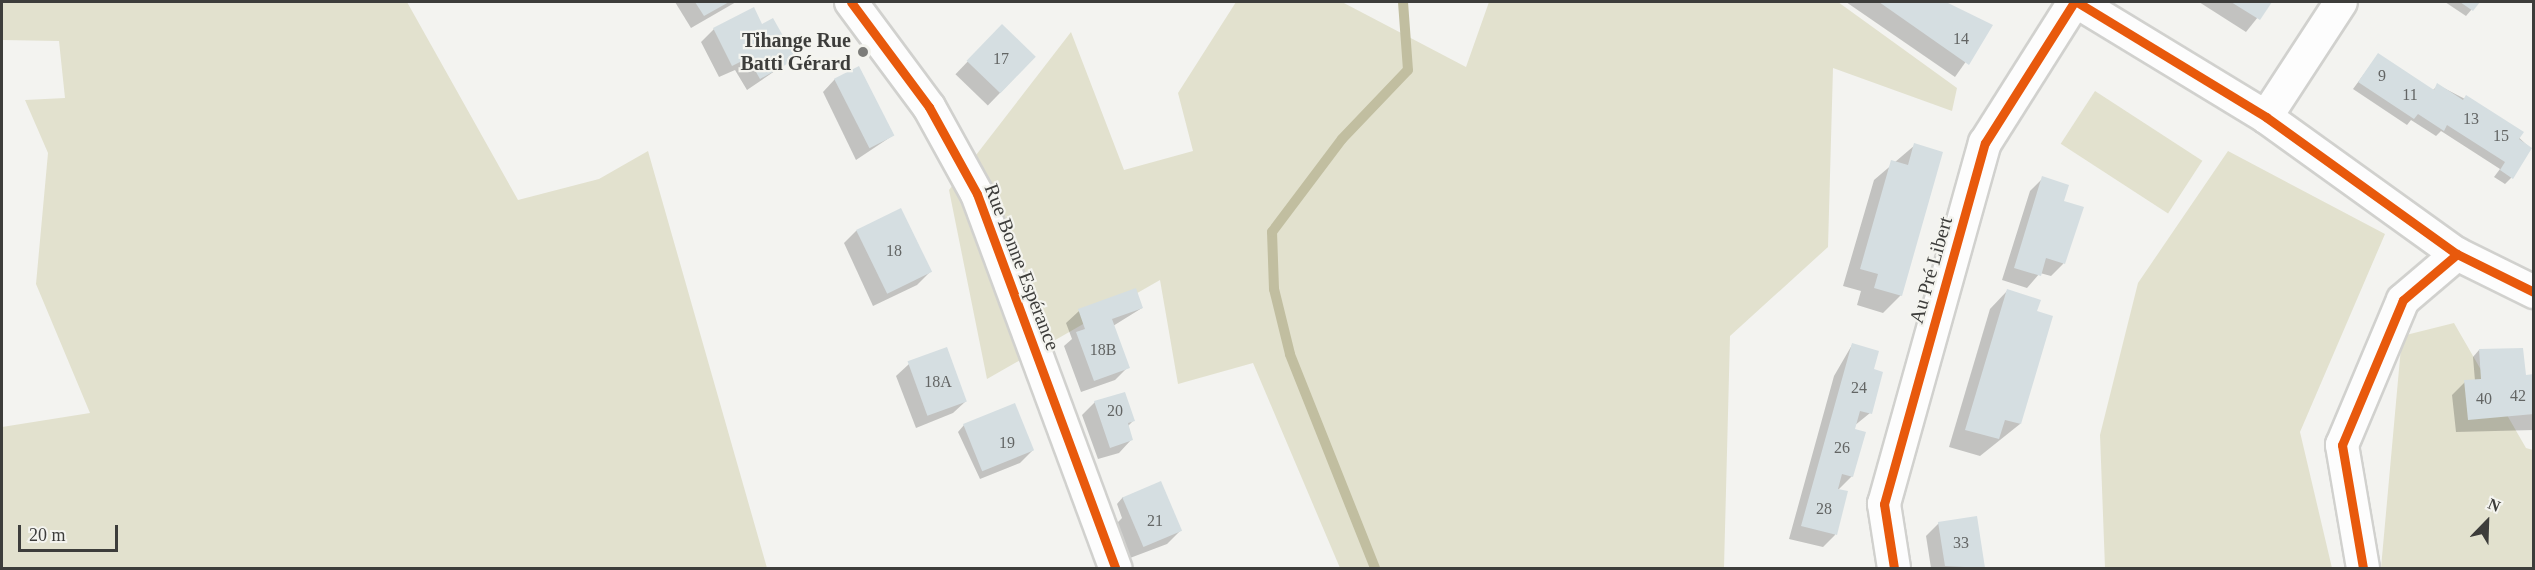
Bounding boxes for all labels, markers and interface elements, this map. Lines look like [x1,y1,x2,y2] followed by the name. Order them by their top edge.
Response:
[740,28,851,75] place label: Tihange Rue Batti Gérard
[1953,29,1969,49] house number: 14
[856,45,870,59] marker: Tihange Rue Batti Gérard
[993,49,1009,69] house number: 17
[2378,66,2386,86] house number: 9
[2402,85,2418,105] house number: 11
[2463,109,2479,129] house number: 13
[2493,126,2509,146] house number: 15
[979,180,1065,354] street label: Rue Bonne Espérance
[1904,214,1958,326] street label: Au Pré Libert
[886,241,902,261] house number: 18
[1090,340,1116,360] house number: 18B
[924,372,952,392] house number: 18A
[1851,378,1867,398] house number: 24
[2510,386,2526,406] house number: 42
[2476,389,2492,409] house number: 40
[1107,401,1123,421] house number: 20
[999,433,1015,453] house number: 19
[1834,438,1850,458] house number: 26
[2457,492,2517,552] north arrow
[2486,495,2503,515] text: N
[1816,499,1832,519] house number: 28
[1147,511,1163,531] house number: 21
[21,513,122,551] scale bar
[29,525,66,545] text: 20 m
[1953,533,1969,553] house number: 33

